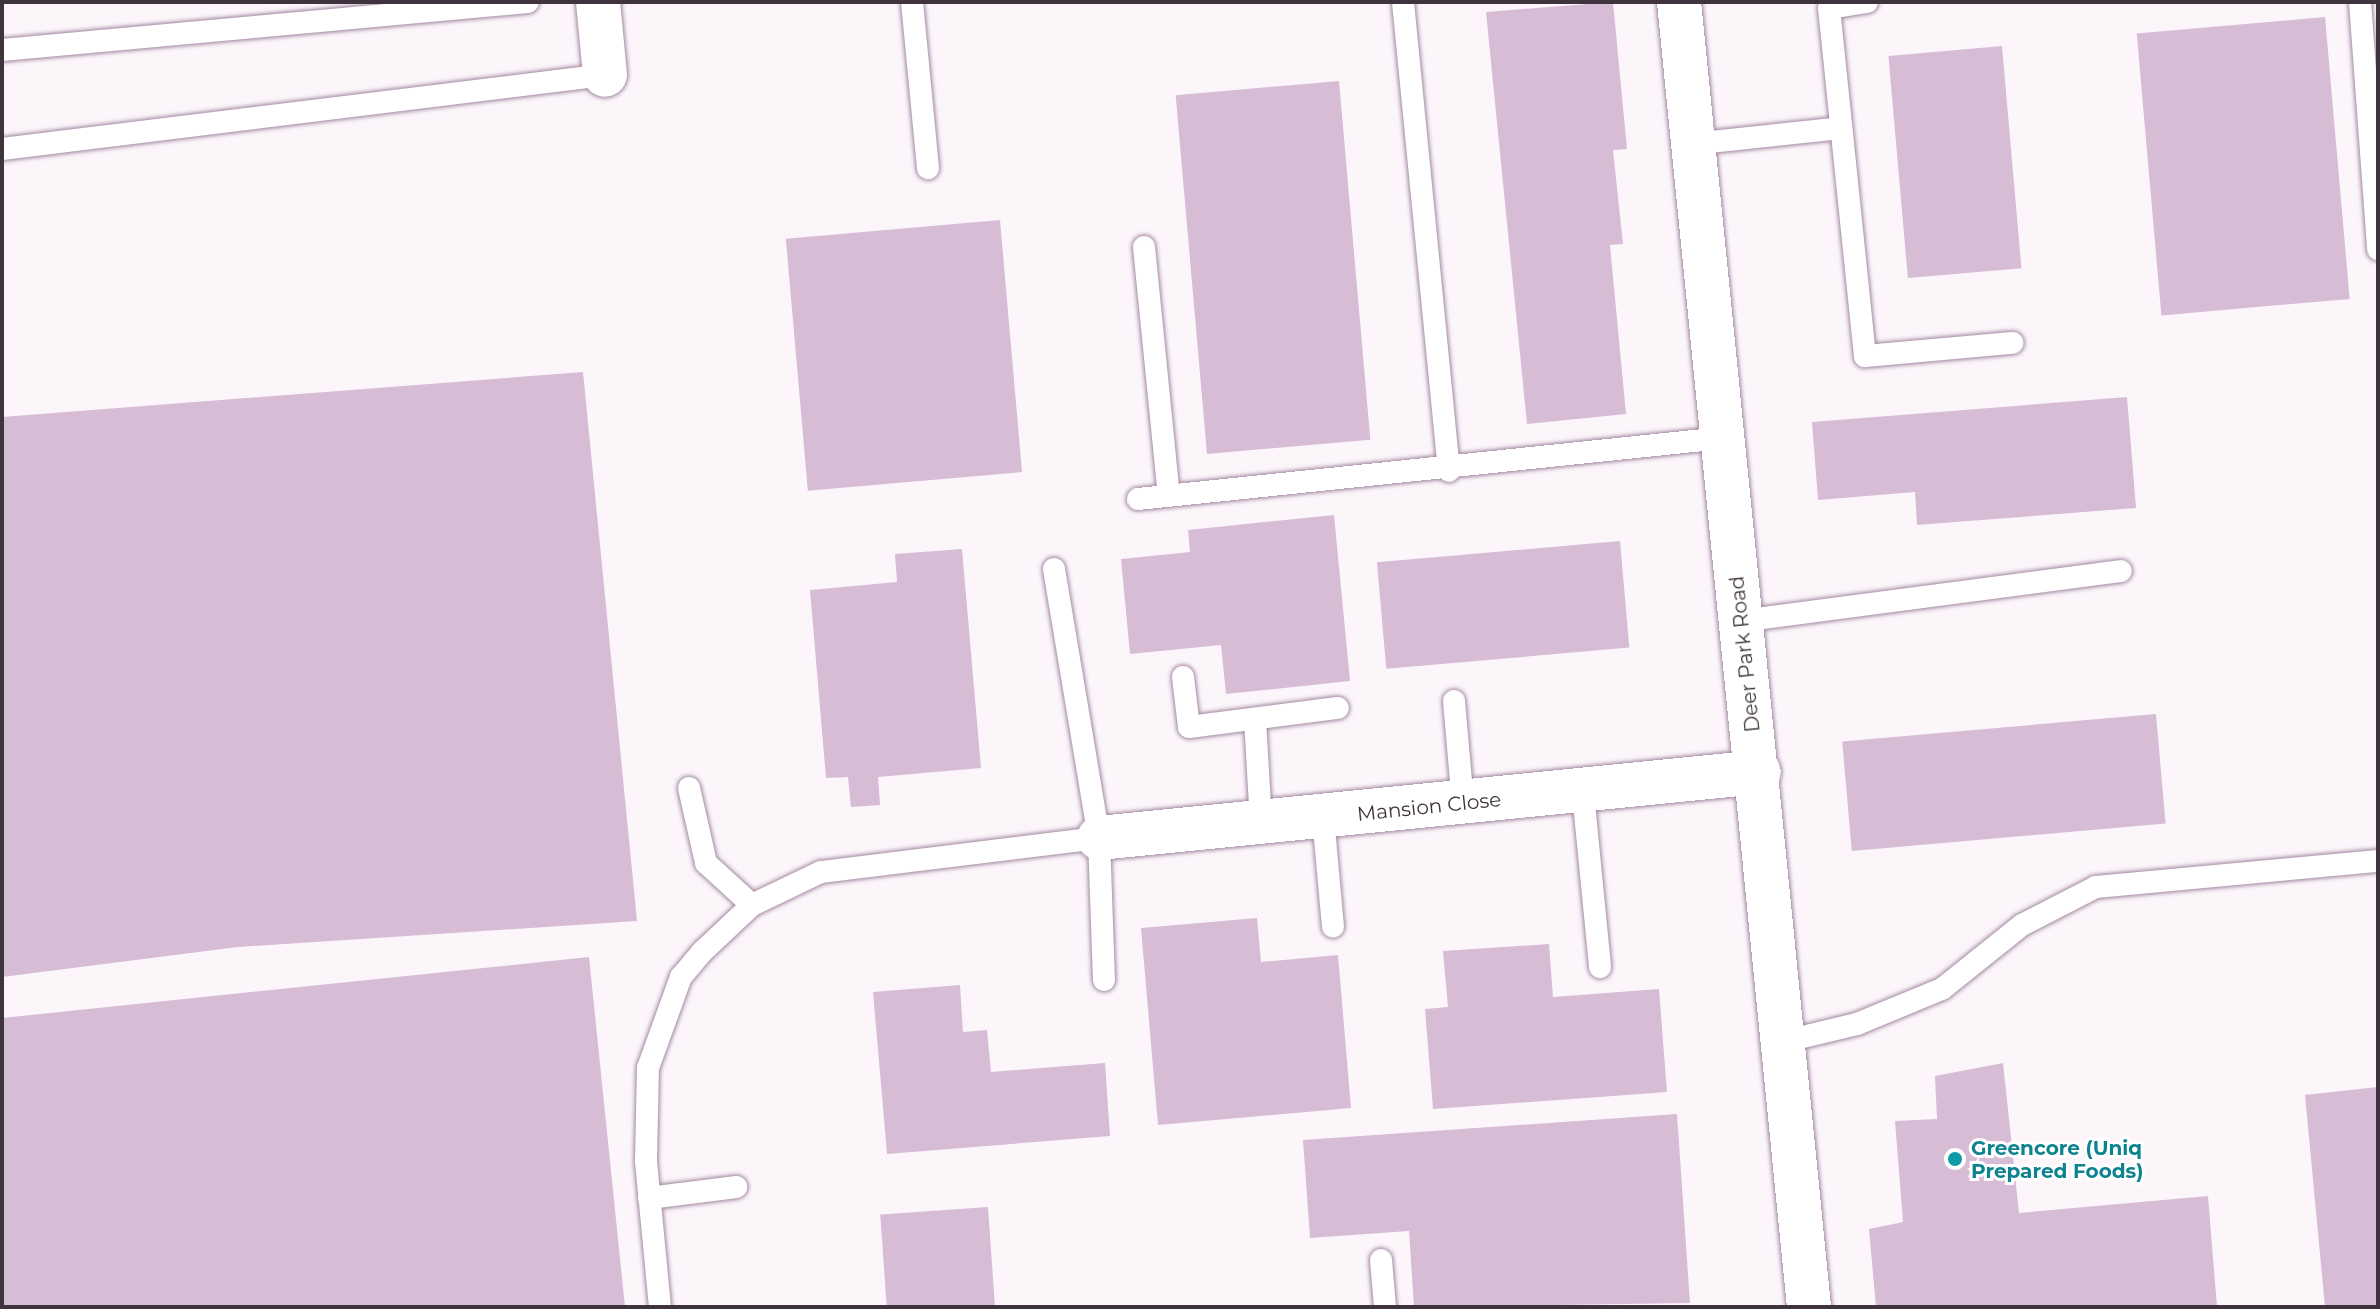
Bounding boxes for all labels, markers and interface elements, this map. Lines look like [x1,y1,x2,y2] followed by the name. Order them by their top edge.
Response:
[1725,575,1765,733] street label: Deer Park Road
[1356,787,1502,827] street label: Mansion Close
[1971,1136,2143,1183] place label: Greencore (Uniq Prepared Foods)
[1946,1150,1964,1168] marker: Greencore (Uniq Prepared Foods)

